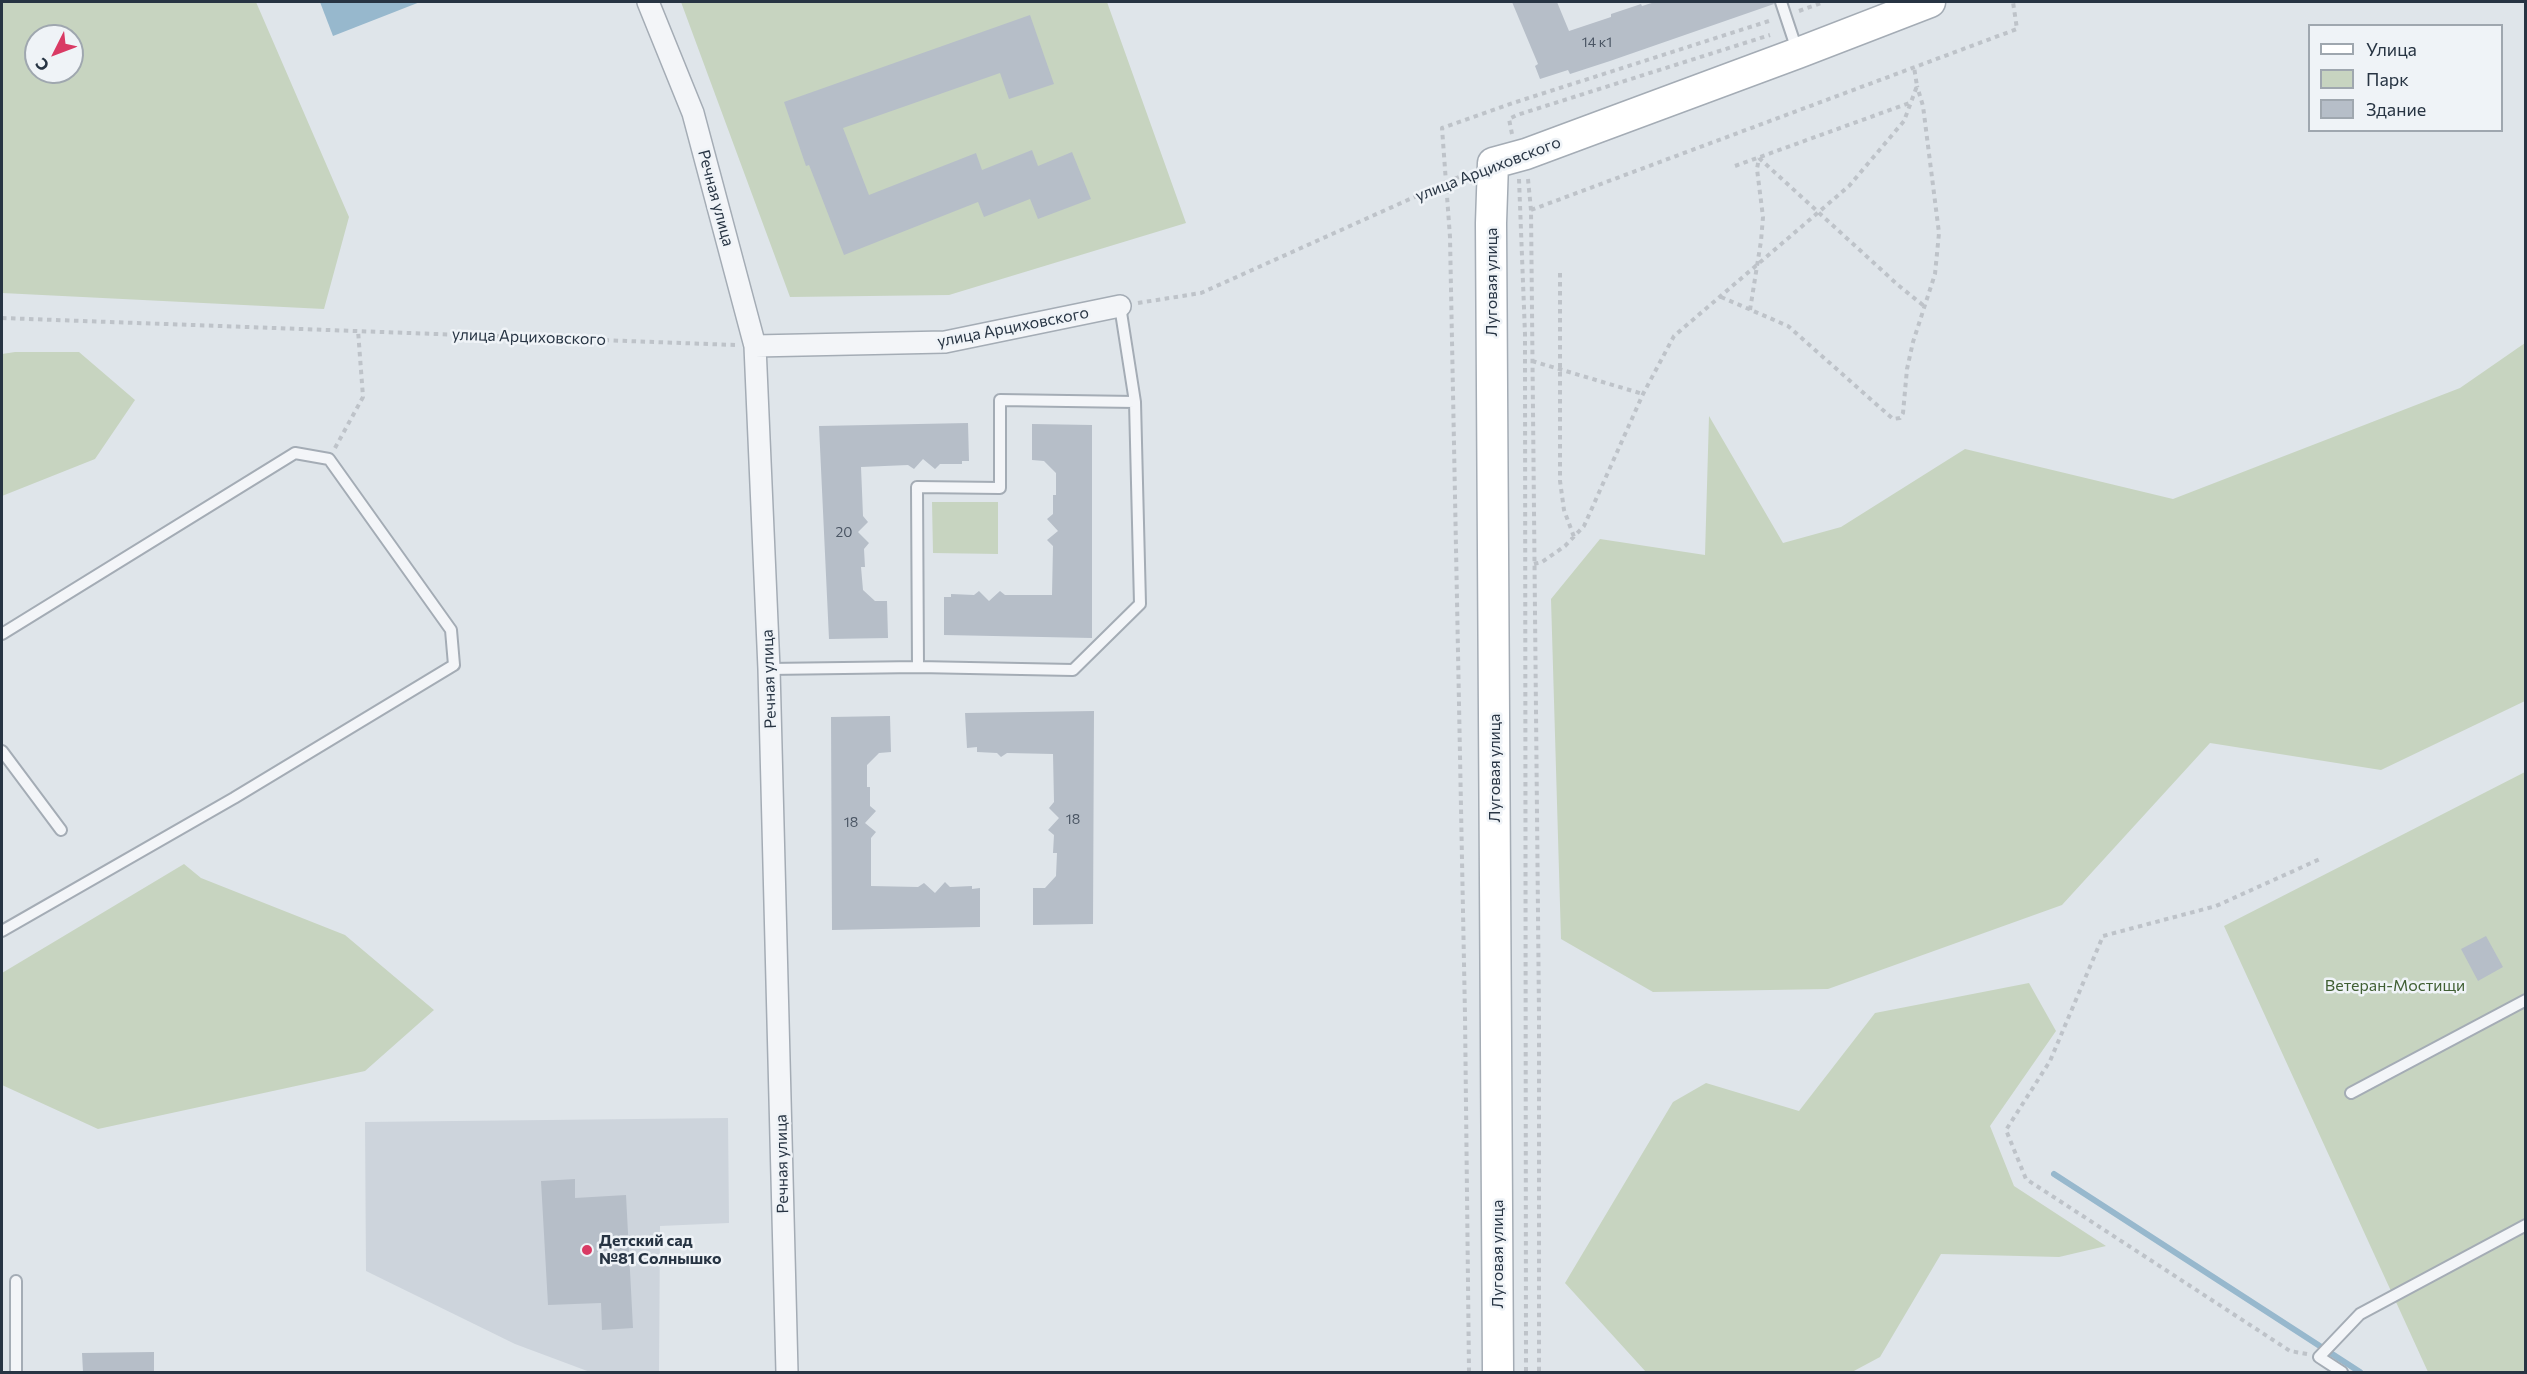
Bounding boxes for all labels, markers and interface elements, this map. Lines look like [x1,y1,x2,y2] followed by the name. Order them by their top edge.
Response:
[24,24,84,84] north arrow
[2308,24,2503,132] legend
[1582,34,1612,50] house number: 14 к1
[2366,38,2417,60] text: Улица
[31,55,52,75] text: С
[2366,68,2409,90] text: Парк
[2366,98,2426,120] text: Здание
[1413,132,1563,206] street label: улица Арциховского
[694,148,738,248] street label: Речная улица
[1482,228,1502,336] street label: Луговая улица
[936,303,1090,351] street label: улица Арциховского
[452,325,606,349] street label: улица Арциховского
[836,524,852,540] house number: 20
[758,629,780,729] street label: Речная улица
[1485,714,1505,822] street label: Луговая улица
[1066,811,1080,827] house number: 18
[844,814,858,830] house number: 18
[2325,976,2465,996] park label: Ветеран-Мостищи
[772,1114,792,1214] street label: Речная улица
[1488,1200,1508,1308] street label: Луговая улица
[599,1231,722,1269] place label: Детский сад №81 Солнышко
[580,1243,594,1257] marker: Детский сад №81 Солнышко

